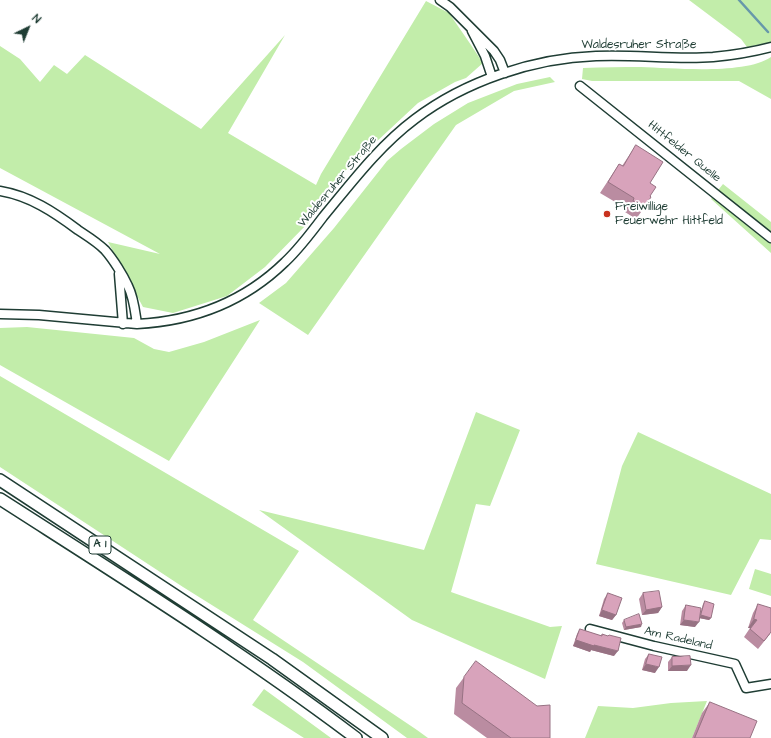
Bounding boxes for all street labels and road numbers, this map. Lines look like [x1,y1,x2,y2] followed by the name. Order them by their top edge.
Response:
[582,38,696,52] street label: Waldesruher Straße
[645,118,723,186] street label: Hittfelder Quelle
[296,133,380,231] street label: Waldesruher Straße
[89,536,111,554] road number: A 1
[643,624,713,654] street label: Am Radeland

